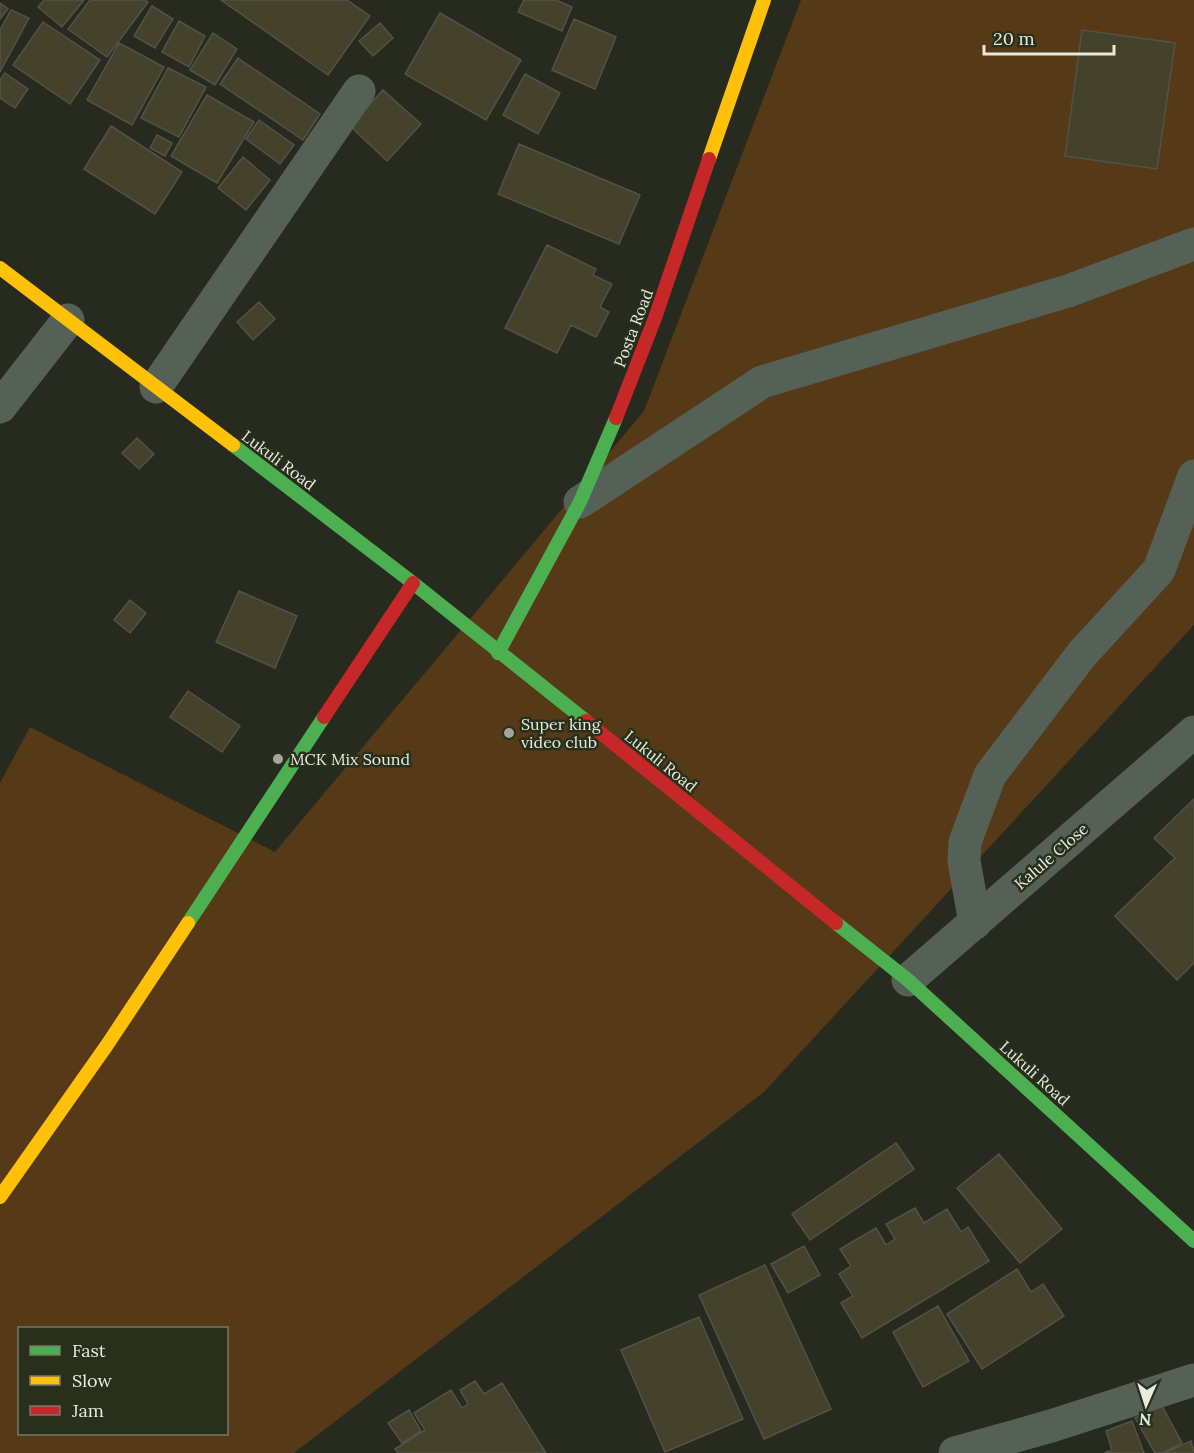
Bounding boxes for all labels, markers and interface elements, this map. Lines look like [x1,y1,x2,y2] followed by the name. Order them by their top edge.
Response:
[984,18,1114,56] scale bar
[993,27,1035,50] text: 20 m
[609,286,657,370] street label: Posta Road
[238,426,320,494] street label: Lukuli Road
[521,714,602,752] place label: Super king video club
[502,726,516,740] marker: Super king video club
[621,726,701,796] street label: Lukuli Road
[290,749,410,769] place label: MCK Mix Sound
[271,752,285,766] marker: MCK Mix Sound
[1010,818,1092,893] street label: Kalule Close
[996,1036,1074,1110] street label: Lukuli Road
[18,1327,228,1435] legend
[72,1339,106,1362] text: Fast
[72,1369,112,1392] text: Slow
[1116,1375,1176,1435] north arrow
[71,1399,104,1422] text: Jam
[1139,1410,1152,1430] text: N

